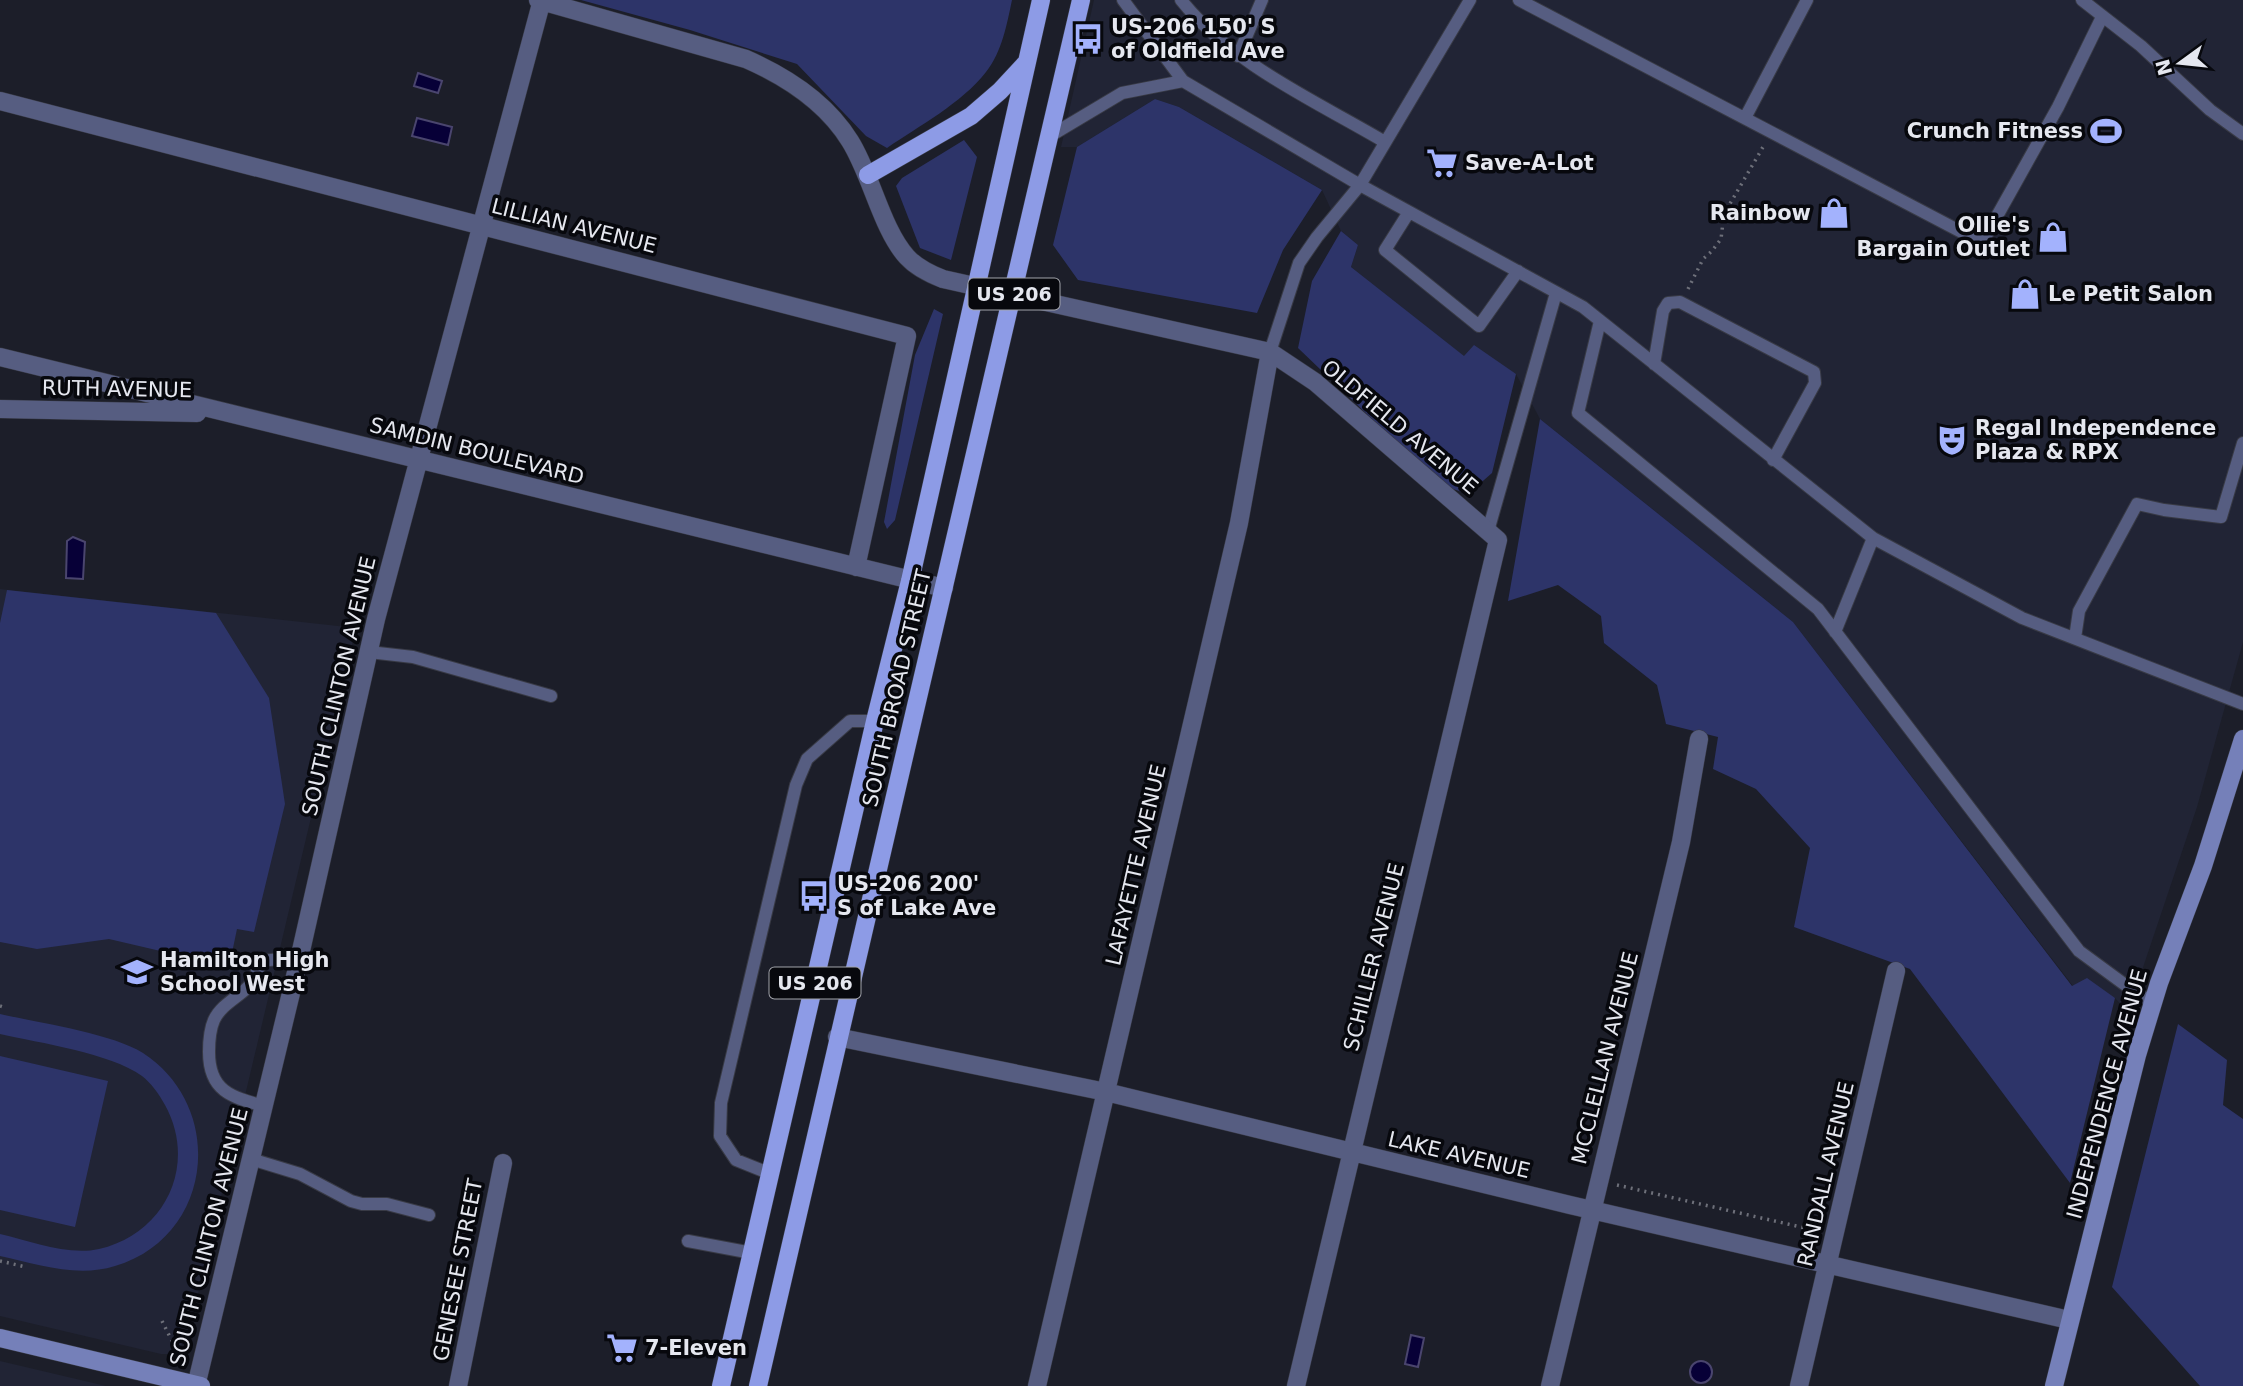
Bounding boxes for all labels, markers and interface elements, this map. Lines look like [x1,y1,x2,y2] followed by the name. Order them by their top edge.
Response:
[1111,15,1285,63] place label: US-206 150' S of Oldfield Ave
[1071,22,1105,56] bus stop icon: US-206 150' S of Oldfield Ave
[2145,28,2215,98] north arrow
[2151,57,2176,78] text: N
[2089,114,2123,148] sports icon: Crunch Fitness
[1907,119,2083,143] place label: Crunch Fitness
[1425,146,1459,180] supermarket icon: Save-A-Lot
[1465,151,1594,175] place label: Save-A-Lot
[489,194,659,258] street label: LILLIAN AVENUE
[1817,196,1851,230] shop icon: Rainbow
[1710,201,1811,225] place label: Rainbow
[1856,213,2030,261] place label: Ollie's Bargain Outlet
[2036,220,2070,254] shop icon: Ollie's Bargain Outlet
[2008,277,2042,311] shop icon: Le Petit Salon
[968,278,1060,310] road number: US 206
[2048,282,2213,306] place label: Le Petit Salon
[1317,355,1483,499] street label: OLDFIELD AVENUE
[42,376,192,402] street label: RUTH AVENUE
[367,413,587,489] street label: SAMDIN BOULEVARD
[1975,416,2216,464] place label: Regal Independence Plaza & RPX
[1935,423,1969,457] theatre icon: Regal Independence Plaza & RPX
[297,554,381,818] street label: SOUTH CLINTON AVENUE
[858,567,936,809] street label: SOUTH BROAD STREET
[1101,762,1171,968] street label: LAFAYETTE AVENUE
[1339,861,1409,1053] street label: SCHILLER AVENUE
[837,872,996,920] place label: US-206 200' S of Lake Ave
[797,879,831,913] bus stop icon: US-206 200' S of Lake Ave
[160,948,330,996] place label: Hamilton High School West
[1567,949,1643,1167] street label: MCCLELLAN AVENUE
[120,955,154,989] school or university icon: Hamilton High School West
[2062,966,2152,1222] street label: INDEPENDENCE AVENUE
[770,967,860,998] road number: US 206
[1793,1079,1859,1269] street label: RANDALL AVENUE
[165,1105,253,1369] street label: SOUTH CLINTON AVENUE
[1386,1127,1532,1183] street label: LAKE AVENUE
[429,1177,487,1363] street label: GENESEE STREET
[605,1331,639,1365] supermarket icon: 7-Eleven
[645,1336,747,1360] place label: 7-Eleven

